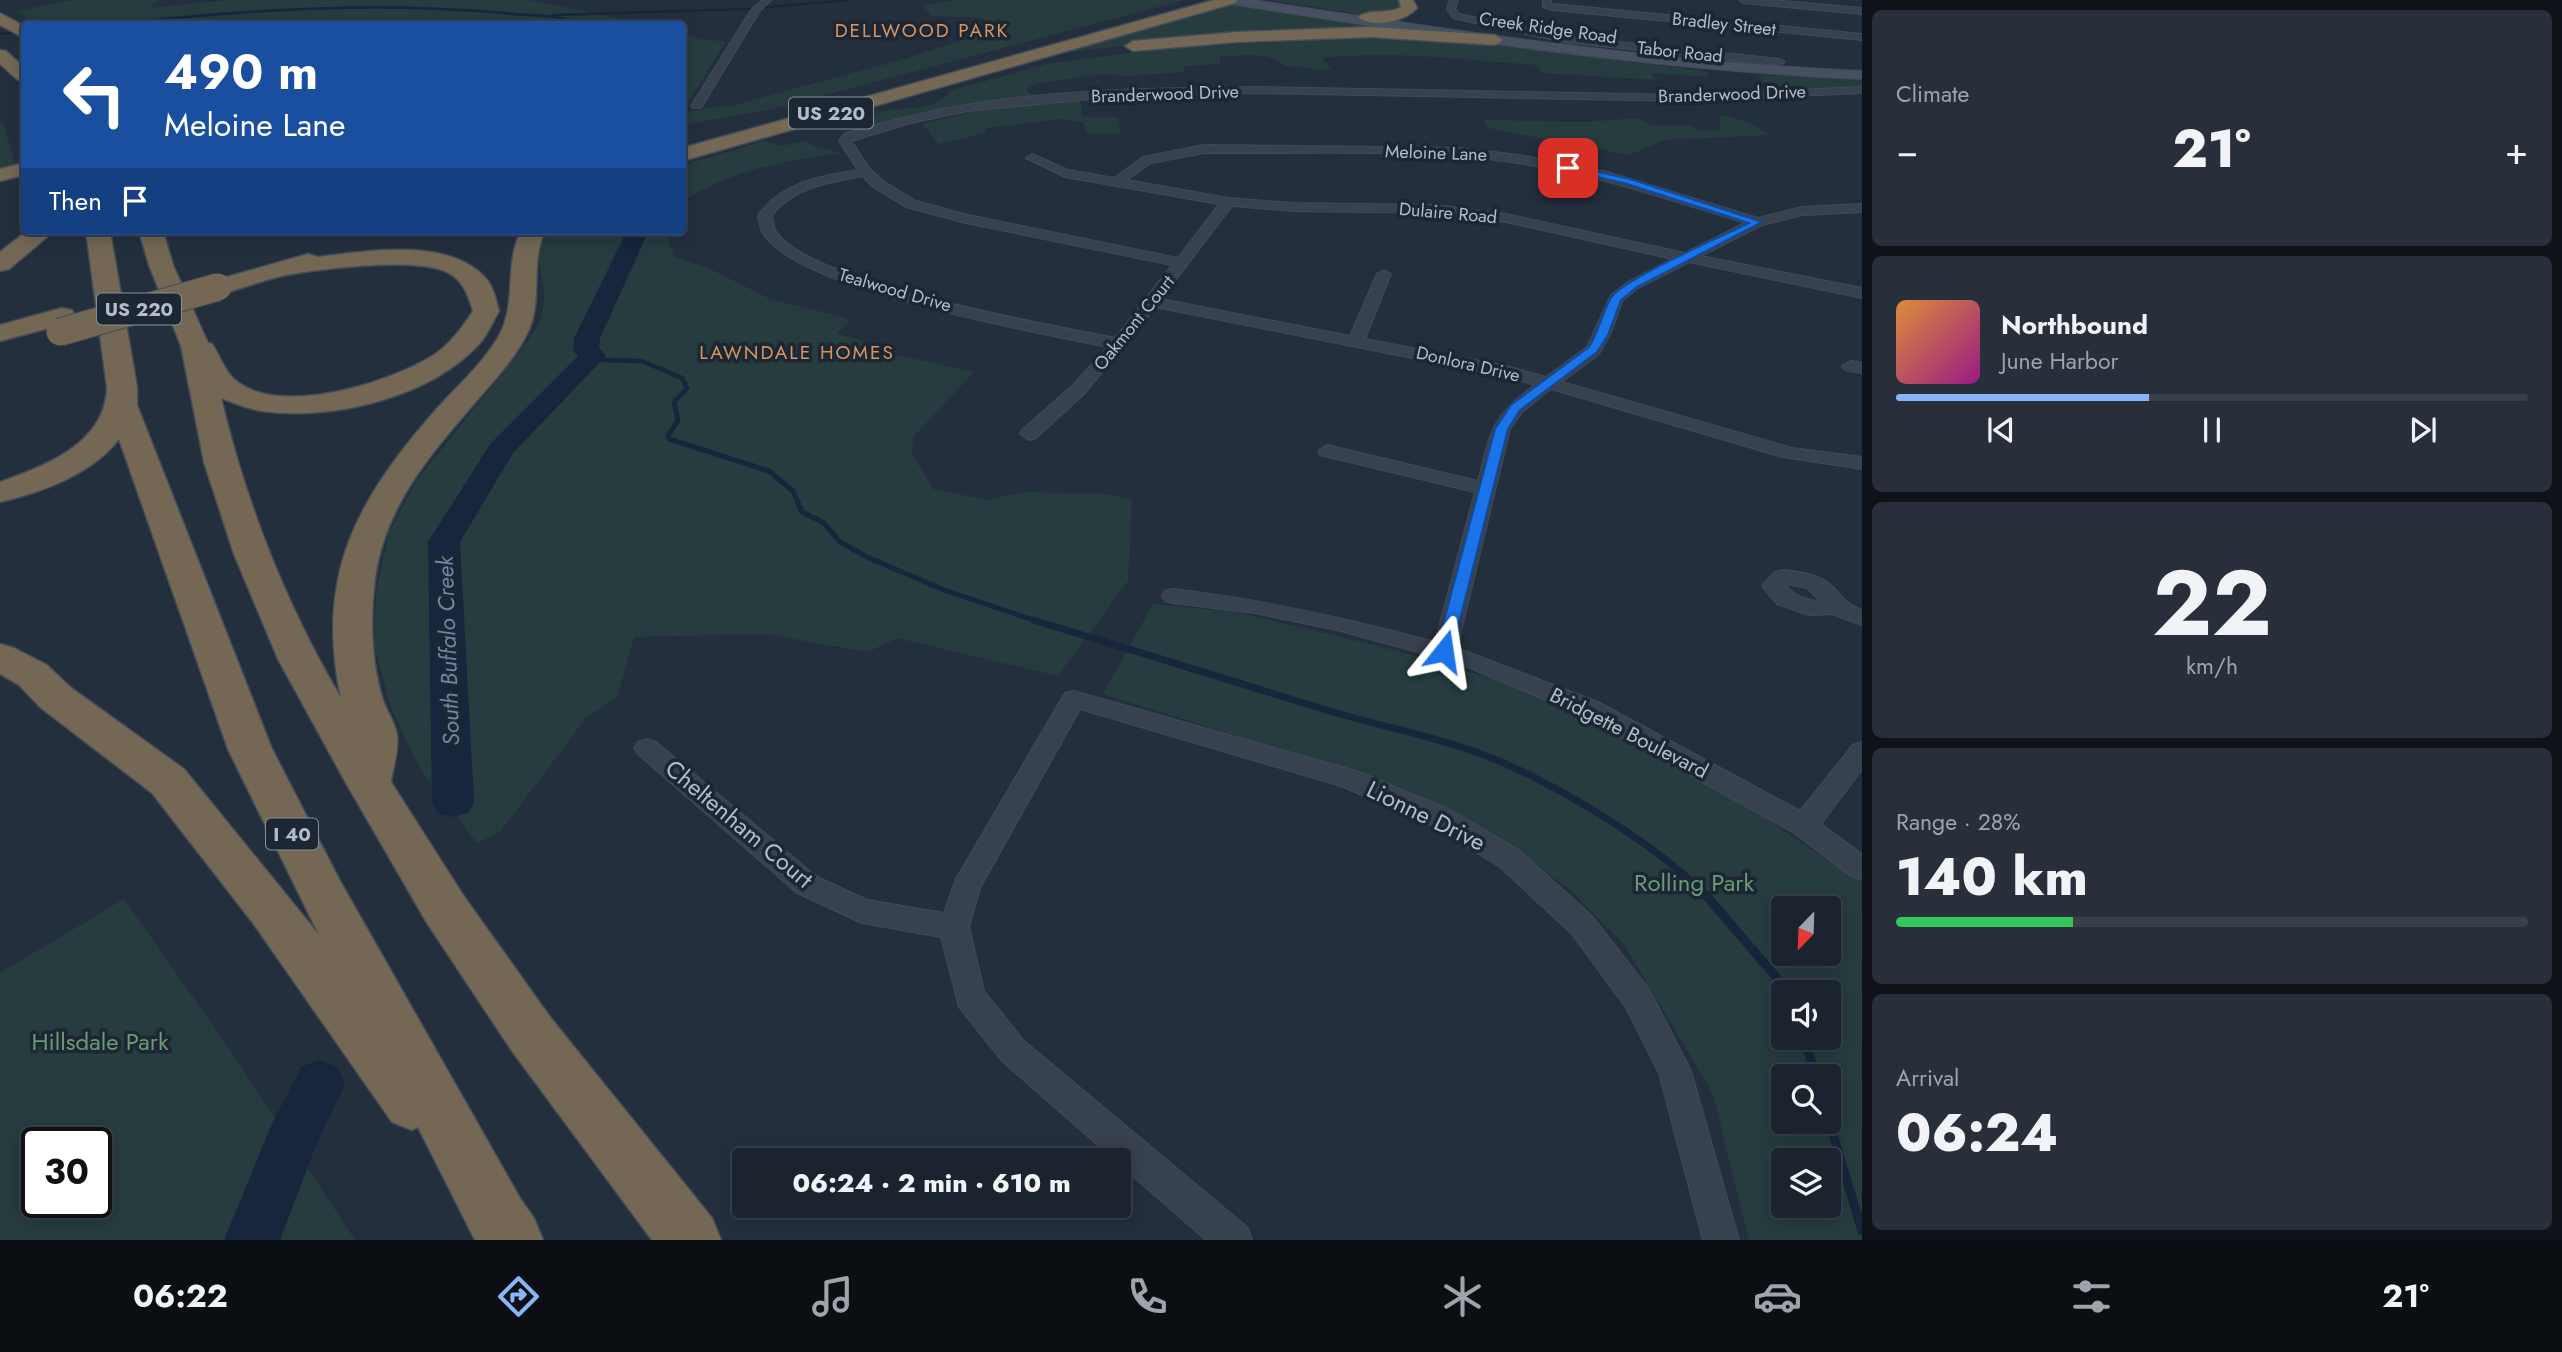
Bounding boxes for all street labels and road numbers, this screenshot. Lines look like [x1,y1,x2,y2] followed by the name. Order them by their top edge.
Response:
[1477,5,1619,51] street label: Creek Ridge Road
[1671,6,1778,42] street label: Bradley Street
[1636,35,1724,69] street label: Tabor Road
[1091,78,1239,110] street label: Branderwood Drive
[1658,78,1806,110] street label: Branderwood Drive
[789,97,873,128] road number: US 220
[1385,138,1487,168] street label: Meloine Lane
[1398,196,1498,230] street label: Dulaire Road
[836,262,954,318] street label: Tealwood Drive
[1087,269,1181,376] street label: Oakmont Court
[97,294,181,324] road number: US 220
[1414,339,1522,389] street label: Donlora Drive
[1544,680,1714,786] street label: Bridgette Boulevard
[658,751,821,896] street label: Cheltenham Court
[1361,772,1492,859] street label: Lionne Drive
[266,818,318,849] road number: I 40

